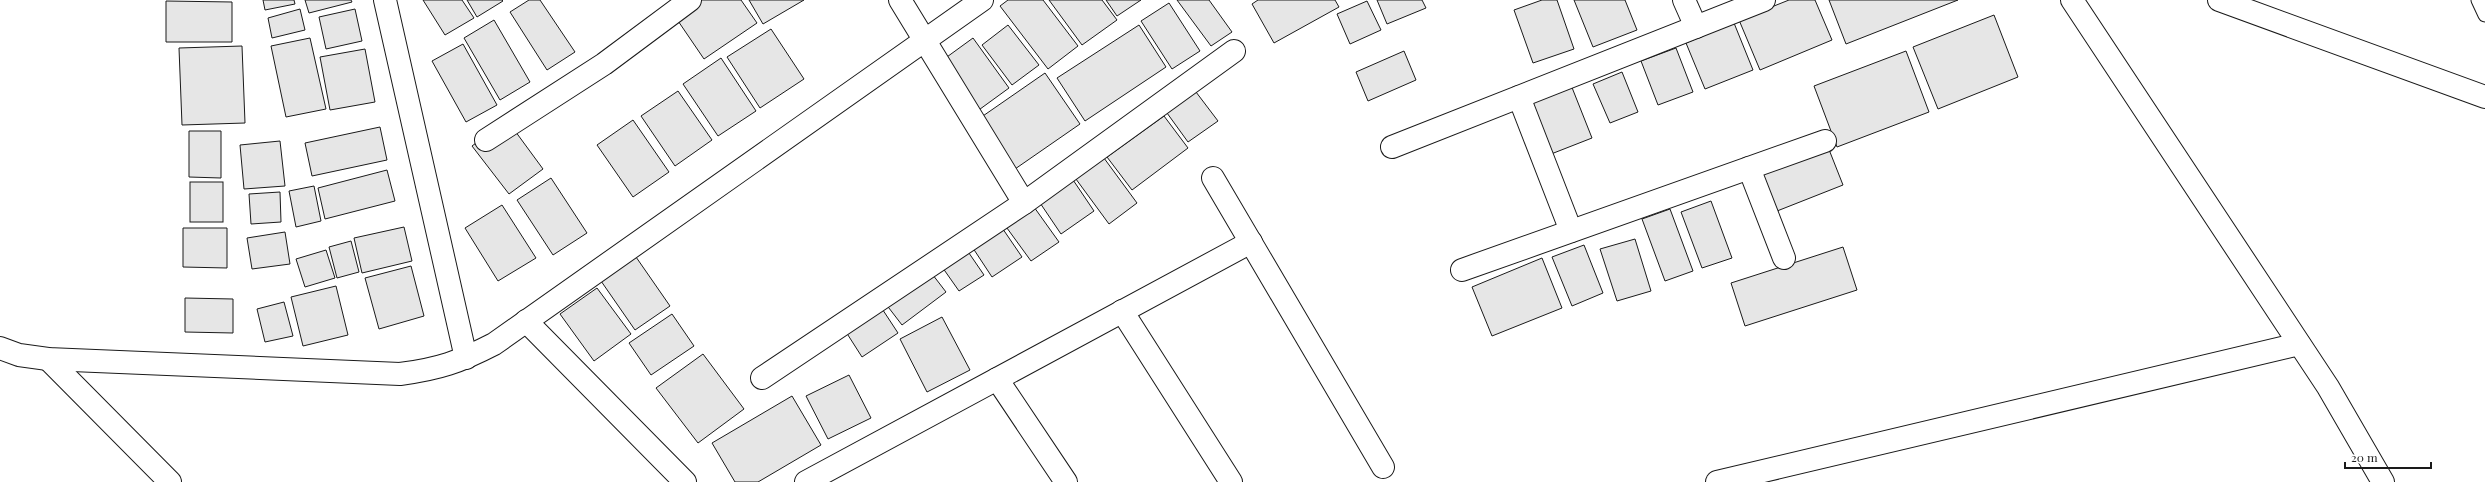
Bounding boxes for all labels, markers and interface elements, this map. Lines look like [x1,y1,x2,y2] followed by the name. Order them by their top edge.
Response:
[2345,444,2431,470] scale bar
[2351,449,2378,465] text: 20 m

